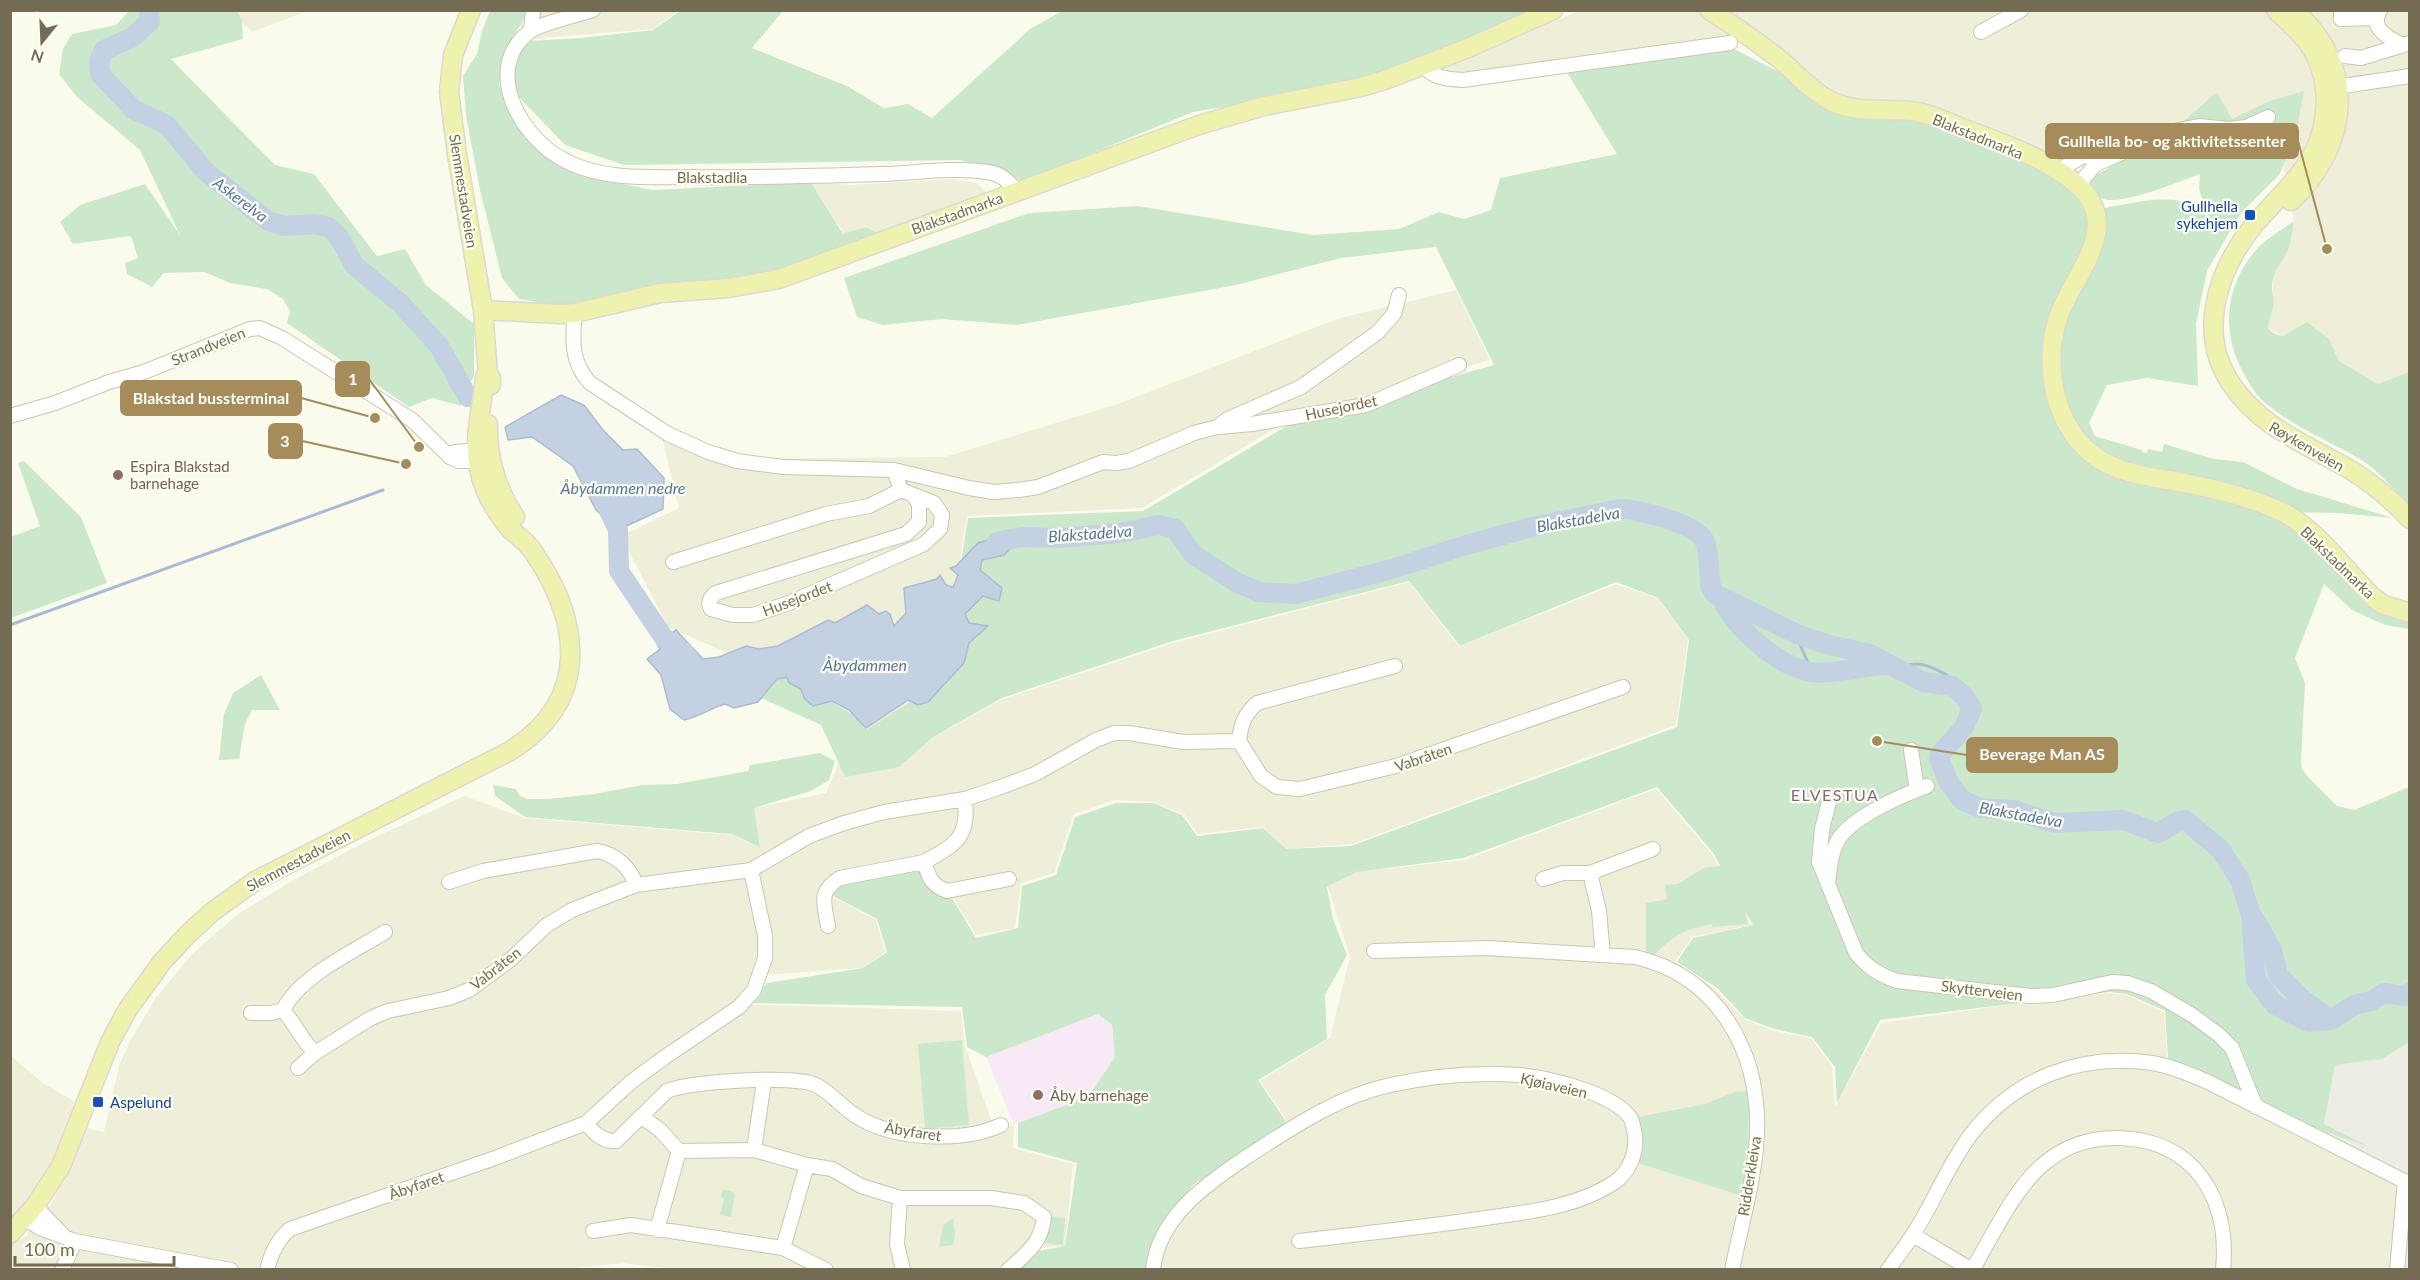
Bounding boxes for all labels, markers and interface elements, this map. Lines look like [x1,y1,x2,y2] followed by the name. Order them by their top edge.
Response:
[12,12,72,72] north arrow
[28,46,46,68] text: N
[1930,110,2026,162] street label: Blakstadmarka
[2046,124,2298,158] callout: Gullhella bo- og aktivitetssenter
[2058,131,2286,150] text: Gullhella bo- og aktivitetssenter
[446,133,482,249] street label: Slemmestadveien
[677,168,747,186] street label: Blakstadlia
[209,172,272,226] water label: Askerelva
[909,188,1005,238] street label: Blakstadmarka
[2177,197,2238,232] place label: Gullhella sykehjem
[2243,208,2257,222] marker: Gullhella sykehjem
[168,323,248,369] street label: Strandveien
[336,362,369,396] callout: 1
[348,369,358,388] text: 1
[121,381,301,415] callout: Blakstad bussterminal
[133,388,289,407] text: Blakstad bussterminal
[1303,390,1379,423] street label: Husejordet
[2266,417,2348,475] street label: Røykenveien
[269,424,302,458] callout: 3
[280,431,290,450] text: 3
[130,457,230,492] place label: Espira Blakstad barnehage
[111,468,125,482] marker: Espira Blakstad barnehage
[560,478,686,497] water label: Åbydammen nedre
[1535,502,1621,536] water label: Blakstadelva
[1047,521,1133,545] water label: Blakstadelva
[2297,522,2379,602] street label: Blakstadmarka
[760,576,835,619] street label: Husejordet
[822,655,907,674] water label: Åbydammen
[1967,738,2117,772] callout: Beverage Man AS
[1392,739,1454,775] street label: Vabråten
[1979,744,2105,763] text: Beverage Man AS
[1791,785,1879,804] district label: ELVESTUA
[1978,797,2064,831] water label: Blakstadelva
[243,825,353,895] street label: Slemmestadveien
[466,943,524,993] street label: Vabråten
[1940,976,2024,1004] street label: Skytterveien
[1519,1069,1589,1101] street label: Kjøiaveien
[1050,1086,1149,1104] place label: Åby barnehage
[1031,1088,1045,1102] marker: Åby barnehage
[110,1093,172,1111] place label: Aspelund
[91,1095,105,1109] marker: Aspelund
[883,1118,943,1144] street label: Åbyfaret
[1734,1135,1764,1217] street label: Ridderkleiva
[386,1167,447,1203] street label: Åbyfaret
[15,1229,174,1267] scale bar
[24,1238,75,1260] text: 100 m

